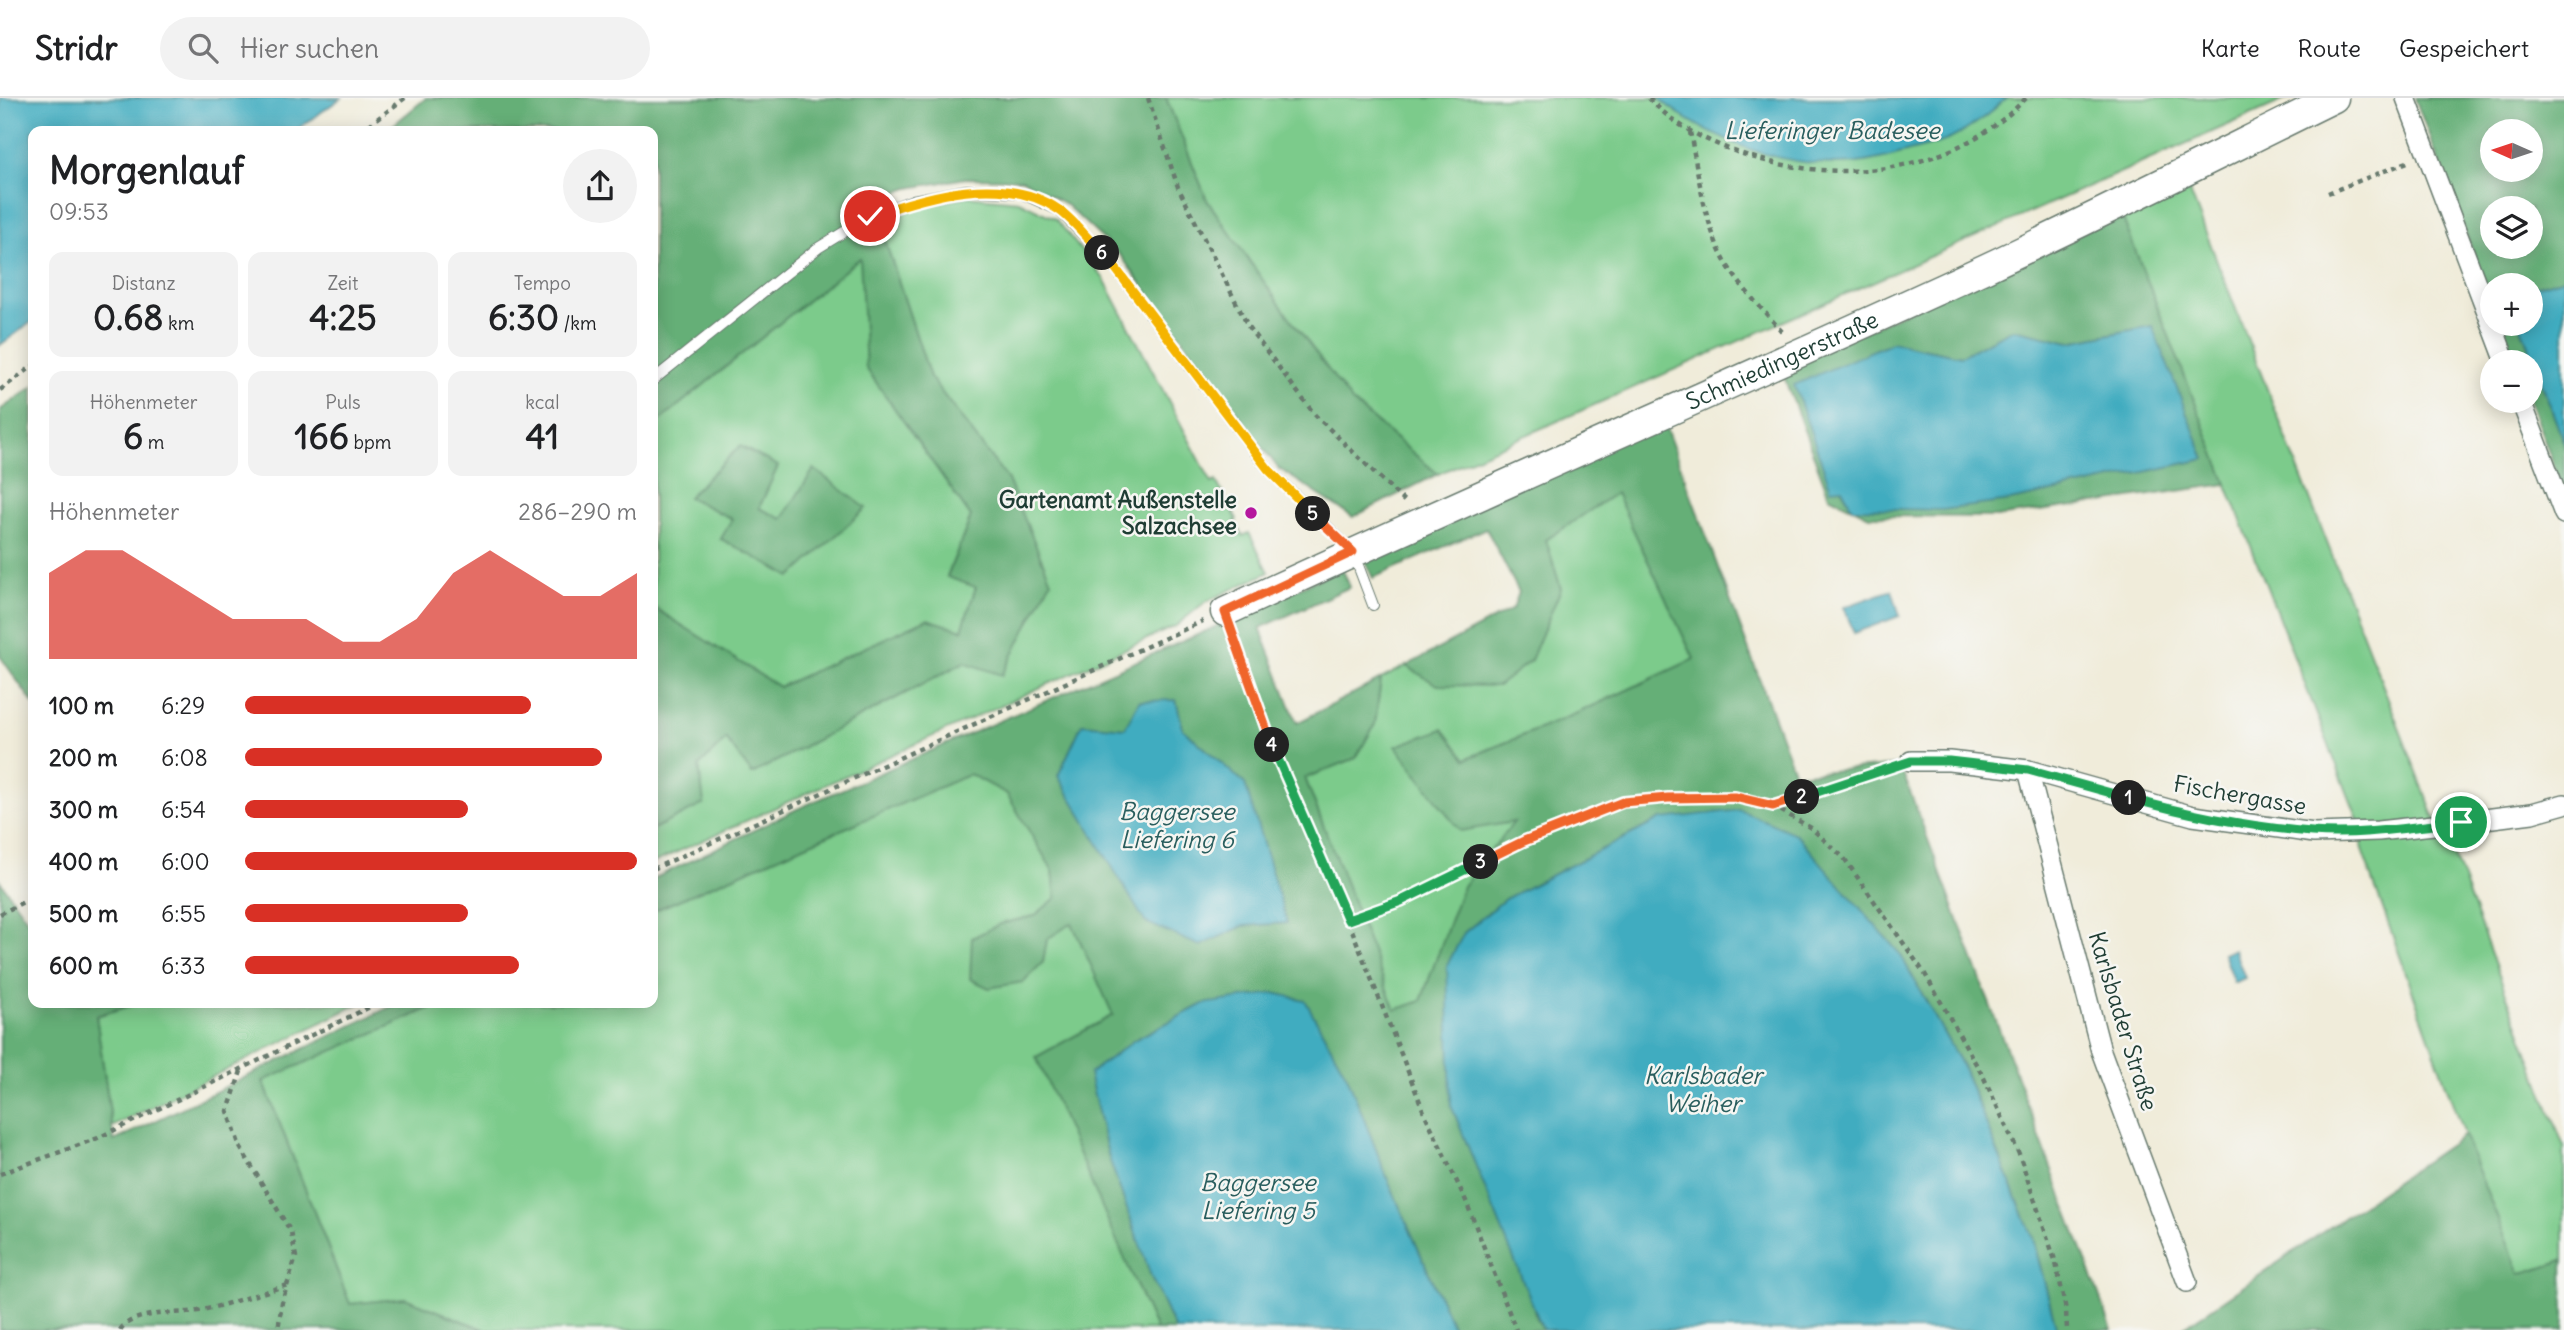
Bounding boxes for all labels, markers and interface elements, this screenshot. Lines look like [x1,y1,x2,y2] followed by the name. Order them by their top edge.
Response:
[160,17,650,80] search box
[35,27,118,69] text: Stridr
[184,29,222,67] icon: search
[240,32,379,65] text: Hier suchen
[2201,33,2260,63] text: Karte
[2298,33,2361,63] text: Route
[2399,33,2529,63] text: Gespeichert
[1724,115,1942,145] water label: Lieferinger Badesee
[2480,119,2543,182] north arrow
[2480,119,2543,413] map controls
[49,147,244,194] text: Morgenlauf
[563,149,637,223] button: share
[840,186,900,246] pin
[2480,196,2543,259] button: layers
[49,197,109,226] text: 09:53
[851,197,889,235] icon: check
[1084,236,1120,270] pin: 6
[1096,240,1107,264] text: 6
[112,271,176,295] text: Distanz
[327,271,358,295] text: Zeit
[514,271,571,295] text: Tempo
[2480,273,2543,336] button: +
[93,295,164,339] text: 0.68
[309,295,377,339] text: 4:25
[488,295,559,339] text: 6:30
[1681,305,1882,416] street label: Schmiedingerstraße
[164,311,194,335] text: km
[559,311,597,335] text: /km
[2480,350,2543,413] button: −
[90,390,197,414] text: Höhenmeter
[325,390,361,414] text: Puls
[525,390,559,414] text: kcal
[123,414,143,458] text: 6
[295,414,349,458] text: 166
[525,414,559,458] text: 41
[143,430,164,454] text: m
[349,430,391,454] text: bpm
[999,485,1237,540] place label: Gartenamt Außenstelle Salzachsee
[1296,496,1330,532] pin: 5
[49,497,179,526] text: Höhenmeter
[518,497,637,526] text: 286–290 m
[1307,501,1318,525] text: 5
[1243,505,1259,521] marker: Gartenamt Außenstelle Salzachsee
[49,691,114,720] text: 100 m
[161,691,205,720] text: 6:29
[1254,728,1290,762] pin: 4
[1266,732,1277,756] text: 4
[49,743,118,772] text: 200 m
[161,743,208,772] text: 6:08
[2171,769,2309,820] street label: Fischergasse
[1784,780,1820,814] pin: 2
[2112,780,2146,816] pin: 1
[1796,784,1807,808] text: 2
[2125,785,2132,809] text: 1
[2431,792,2491,852] pin
[49,795,118,824] text: 300 m
[161,795,206,824] text: 6:54
[1119,796,1237,854] water label: Baggersee Liefering 6
[2442,803,2480,841] icon: arrive
[1464,844,1498,880] pin: 3
[49,847,118,876] text: 400 m
[161,847,210,876] text: 6:00
[1475,849,1486,873] text: 3
[49,899,118,928] text: 500 m
[161,899,206,928] text: 6:55
[2082,928,2165,1114] street label: Karlsbader Straße
[49,951,118,980] text: 600 m
[161,951,206,980] text: 6:33
[1644,1060,1765,1118] water label: Karlsbader Weiher
[1200,1167,1318,1225] water label: Baggersee Liefering 5

